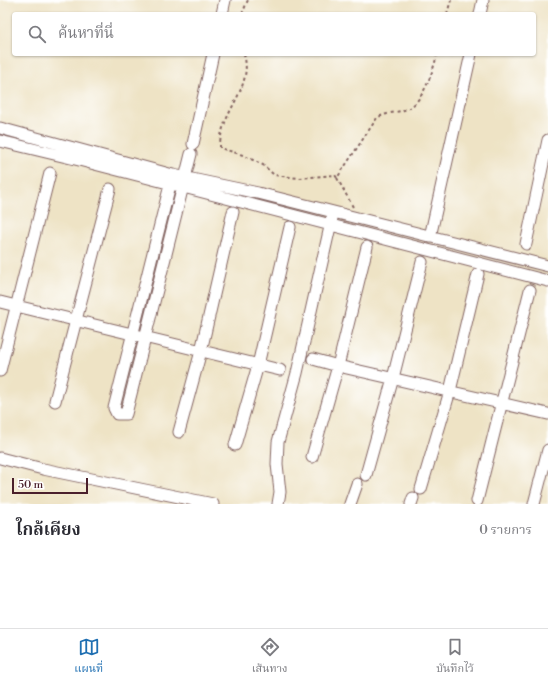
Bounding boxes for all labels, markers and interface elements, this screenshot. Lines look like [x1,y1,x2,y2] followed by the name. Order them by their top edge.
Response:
[12,12,536,56] search box
[26,23,48,45] icon: search
[58,24,114,43] text: ค้นหาที่นี่
[12,476,88,495] scale bar
[18,478,43,492] text: 50 m
[16,519,81,541] text: ใกล้เคียง
[479,522,532,538] text: 0 รายการ
[74,636,103,678] tab: แผนที่
[252,636,288,678] tab: เส้นทาง
[436,636,474,678] tab: บันทึกไว้

